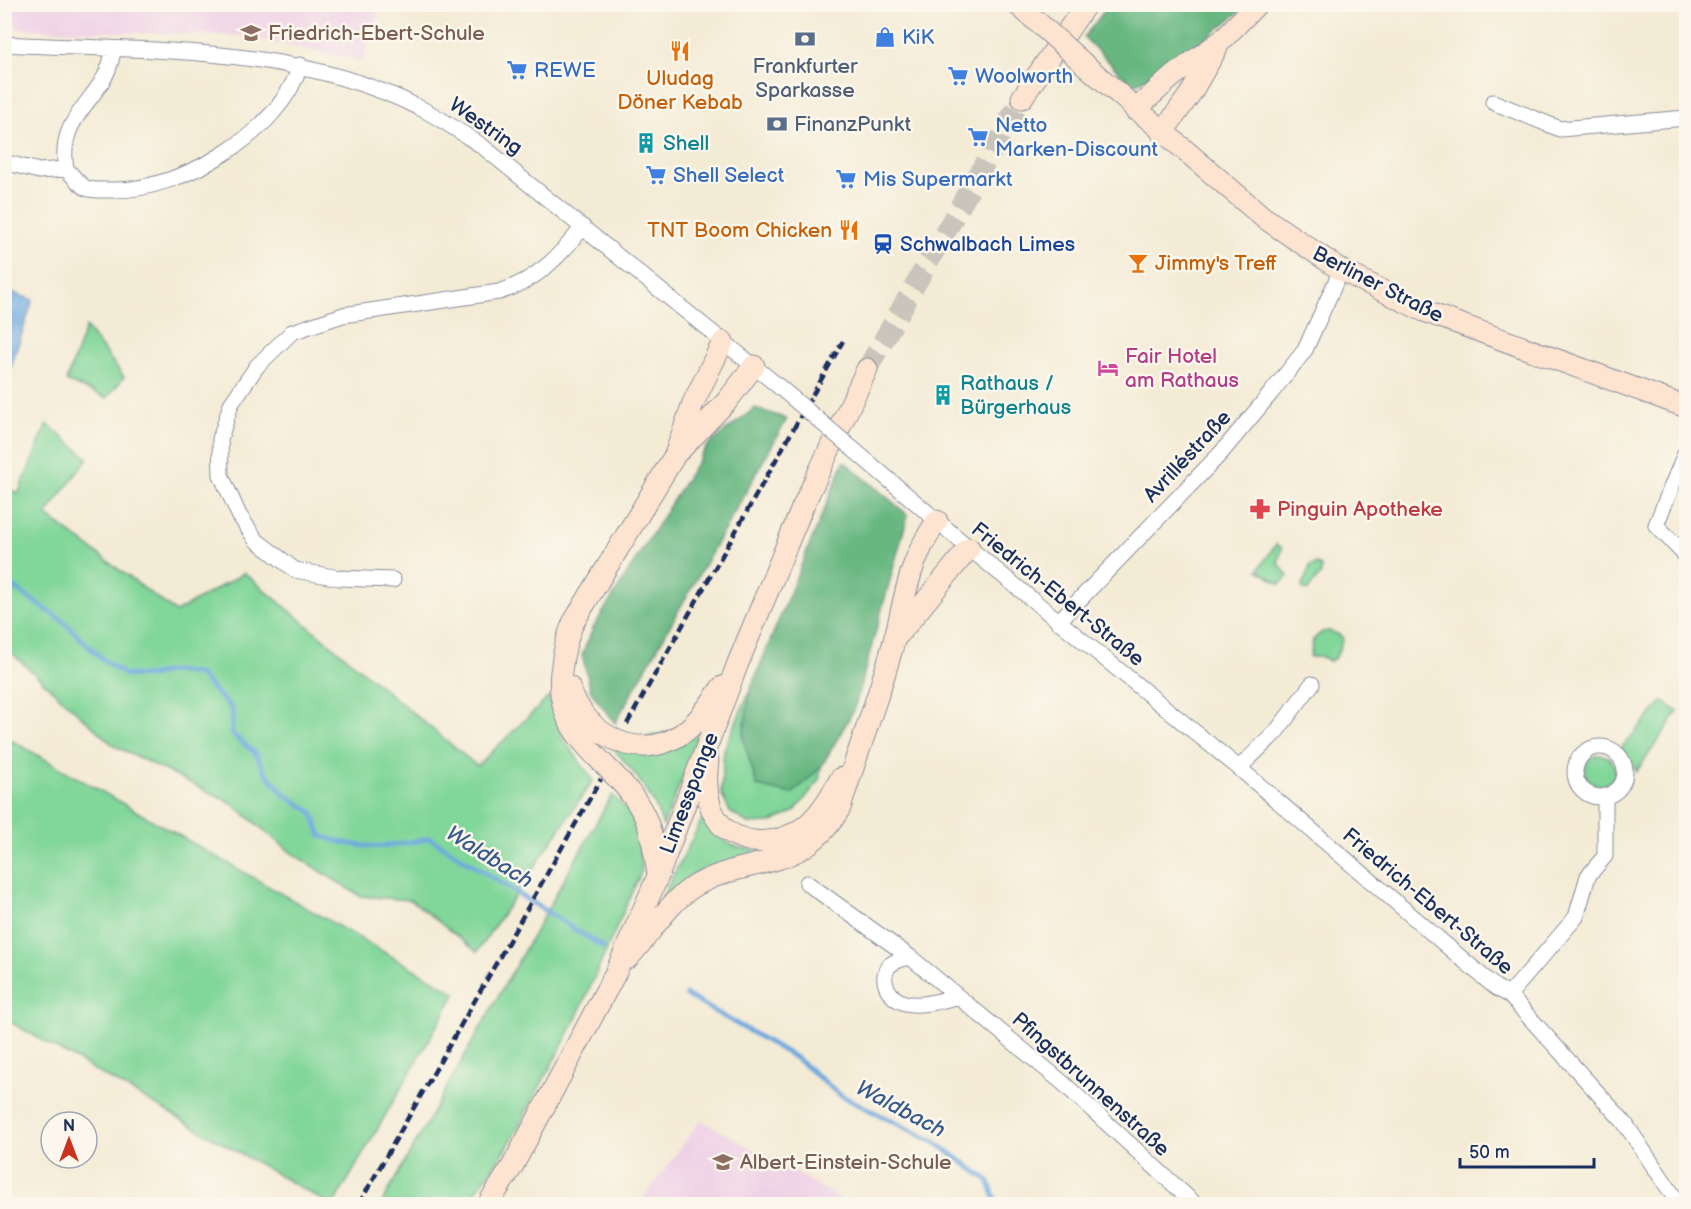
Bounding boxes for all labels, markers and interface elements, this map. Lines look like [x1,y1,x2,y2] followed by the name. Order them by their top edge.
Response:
[239,21,263,45] school or university icon: Friedrich-Ebert-Schule
[268,21,485,46] place label: Friedrich-Ebert-Schule
[873,25,897,49] shop icon: KiK
[902,25,934,50] place label: KiK
[793,27,817,51] bank icon: Frankfurter Sparkasse
[668,39,692,63] restaurant icon: Uludag Döner Kebab
[752,54,858,103] place label: Frankfurter Sparkasse
[505,58,529,82] supermarket icon: REWE
[534,58,596,83] place label: REWE
[946,64,970,88] supermarket icon: Woolworth
[975,64,1073,89] place label: Woolworth
[617,66,743,115] place label: Uludag Döner Kebab
[444,92,527,161] street label: Westring
[765,112,789,136] bank icon: FinanzPunkt
[794,112,912,137] place label: FinanzPunkt
[995,113,1159,162] place label: Netto Marken-Discount
[966,125,990,149] supermarket icon: Netto Marken-Discount
[634,131,658,155] building icon: Shell
[663,131,709,156] place label: Shell
[644,163,668,187] supermarket icon: Shell Select
[673,163,785,188] place label: Shell Select
[834,167,858,191] supermarket icon: Mis Supermarkt
[863,167,1013,192] place label: Mis Supermarkt
[647,218,832,243] place label: TNT Boom Chicken
[837,218,861,242] restaurant icon: TNT Boom Chicken
[871,232,895,256] station icon: Schwalbach Limes
[900,232,1075,257] place label: Schwalbach Limes
[1308,241,1447,328] street label: Berliner Straße
[1126,251,1150,275] bar icon: Jimmy's Treff
[1155,251,1277,276] place label: Jimmy's Treff
[1125,344,1239,393] place label: Fair Hotel am Rathaus
[1096,356,1120,380] hotel icon: Fair Hotel am Rathaus
[960,371,1071,420] place label: Rathaus / Bürgerhaus
[931,383,955,407] building icon: Rathaus / Bürgerhaus
[1138,405,1236,508] street label: Avrilléstraße
[1248,497,1272,521] pharmacy icon: Pinguin Apotheke
[1277,497,1443,522] place label: Pinguin Apotheke
[966,517,1149,672] street label: Friedrich-Ebert-Straße
[655,729,724,857] street label: Limesspange
[441,820,538,895] water label: Waldbach
[1337,823,1518,980] street label: Friedrich-Ebert-Straße
[1007,1007,1175,1162] street label: Pfingstbrunnenstraße
[851,1075,950,1144] water label: Waldbach
[39,1110,99,1170] north arrow
[63,1117,75,1136] text: N
[1460,1131,1594,1169] scale bar
[1469,1142,1510,1163] text: 50 m
[711,1150,735,1174] school or university icon: Albert-Einstein-Schule
[740,1150,952,1175] place label: Albert-Einstein-Schule

